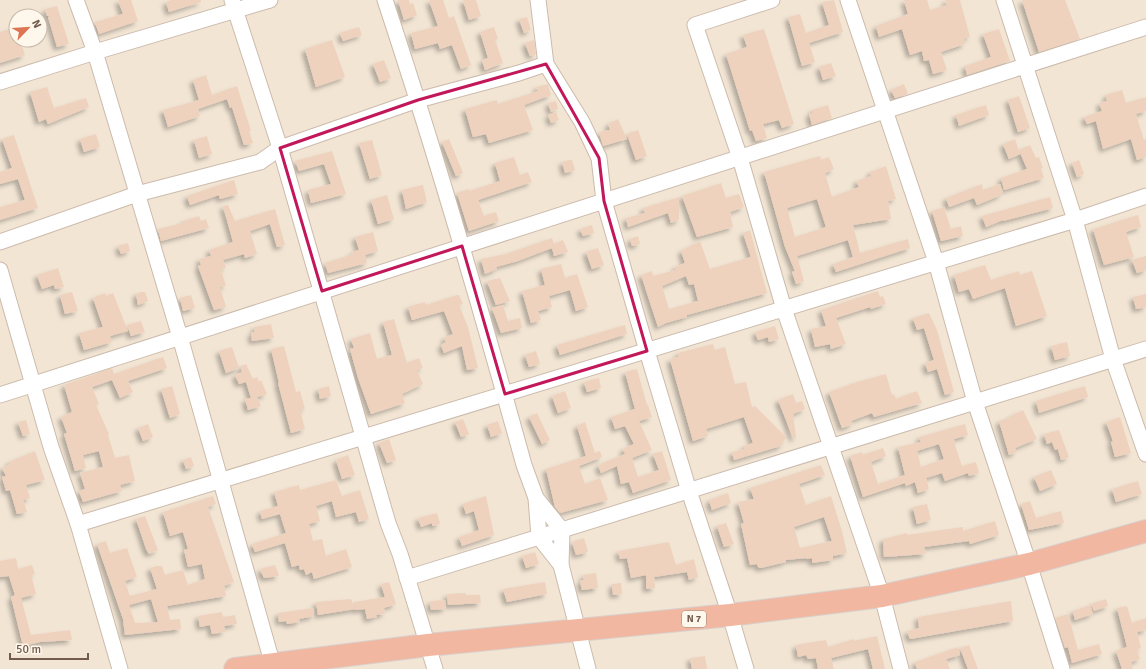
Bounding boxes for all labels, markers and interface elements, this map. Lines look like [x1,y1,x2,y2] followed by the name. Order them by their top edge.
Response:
[8,8,48,48] north arrow
[29,18,44,30] text: N
[682,611,706,627] road number: N 7
[10,635,88,661] scale bar
[16,642,41,657] text: 50 m

